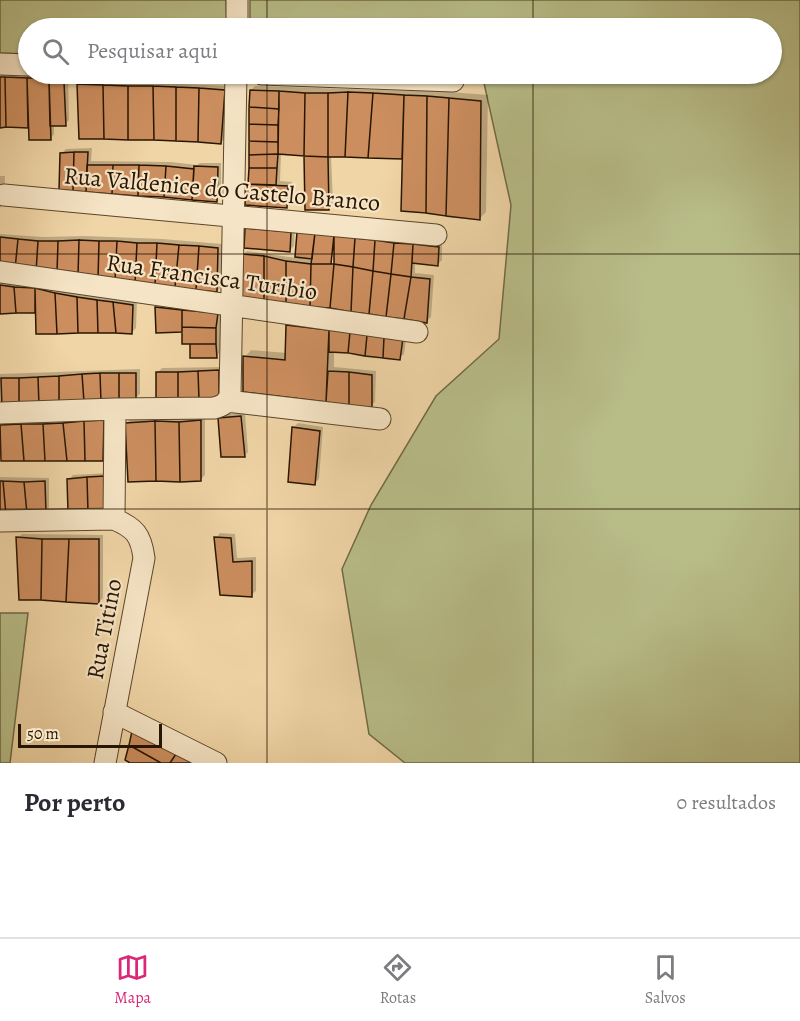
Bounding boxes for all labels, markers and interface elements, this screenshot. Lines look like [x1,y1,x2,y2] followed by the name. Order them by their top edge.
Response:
[18,18,782,84] search box
[39,35,72,68] icon: search
[87,36,218,66] text: Pesquisar aqui
[63,159,382,219] street label: Rua Valdenice do Castelo Branco
[104,246,320,308] street label: Rua Francisca Turibio
[79,576,129,682] street label: Rua Titino
[18,721,162,748] scale bar
[27,723,59,745] text: 50 m
[24,785,125,820] text: Por perto
[677,789,776,816] text: 0 resultados
[114,951,151,1009] tab: Mapa
[380,951,416,1009] tab: Rotas
[645,951,686,1009] tab: Salvos

